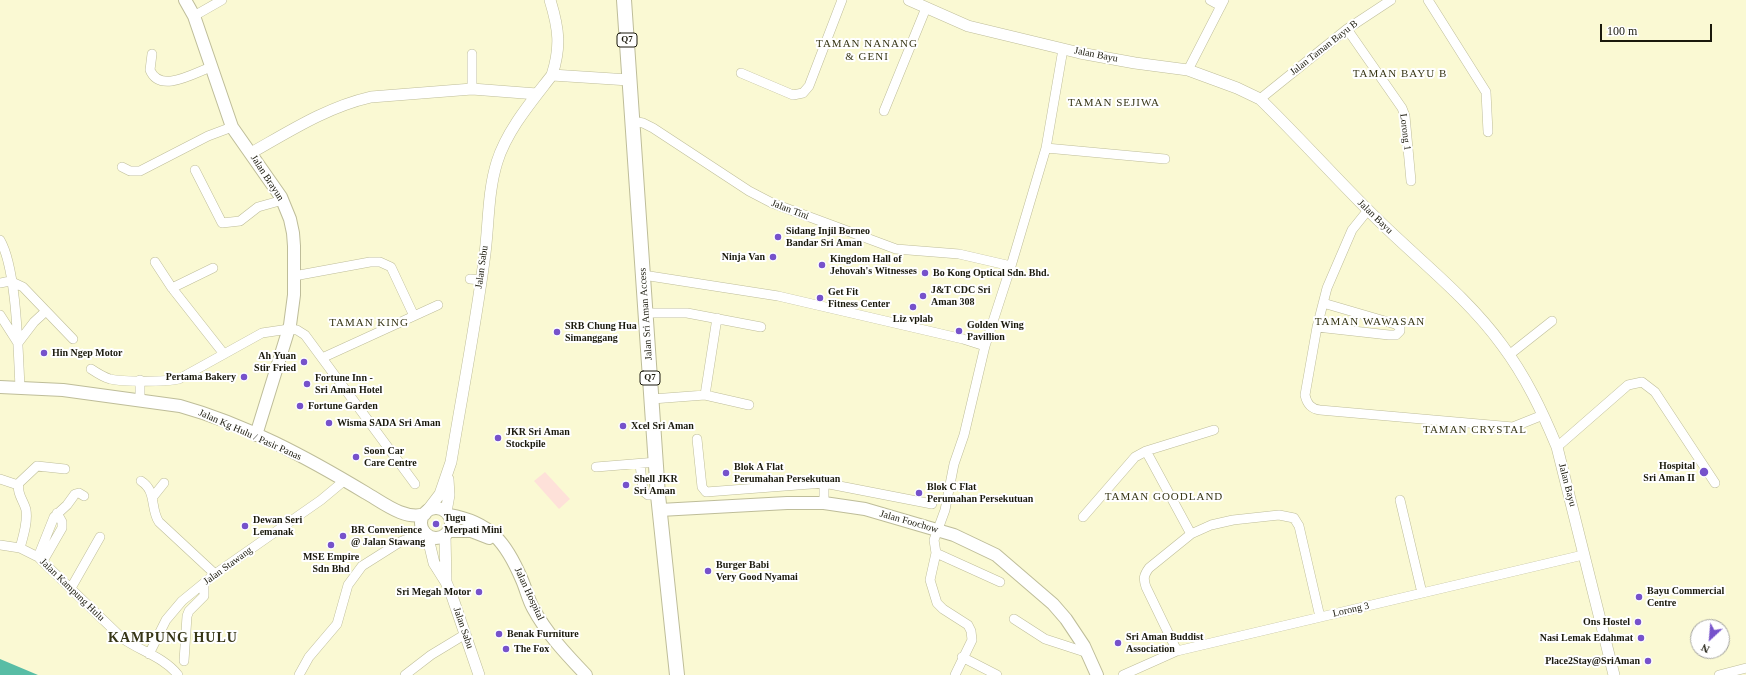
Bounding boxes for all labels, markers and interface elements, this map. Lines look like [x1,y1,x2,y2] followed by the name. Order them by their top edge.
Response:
[1602,16,1714,42] scale bar
[1288,18,1360,78] street label: Jalan Taman Bayu B
[1607,24,1637,38] text: 100 m
[617,33,637,47] road number: Q7
[816,37,918,63] district label: TAMAN NANANG & GENI
[1073,45,1119,65] street label: Jalan Bayu
[1353,67,1447,81] district label: TAMAN BAYU B
[1068,96,1160,110] district label: TAMAN SEJIWA
[1397,113,1413,151] street label: Lorong 1
[248,153,286,203] street label: Jalan Brayun
[769,197,811,223] street label: Jalan Tini
[1355,197,1395,237] street label: Jalan Bayu
[786,225,870,248] place label: Sidang Injil Borneo Bandar Sri Aman
[773,232,783,242] marker: Sidang Injil Borneo Bandar Sri Aman
[473,245,491,289] street label: Jalan Sabu
[722,251,765,263] place label: Ninja Van
[768,252,778,262] marker: Ninja Van
[830,253,917,276] place label: Kingdom Hall of Jehovah's Witnesses
[817,260,827,270] marker: Kingdom Hall of Jehovah's Witnesses
[637,267,655,361] street label: Jalan Sri Aman Access
[933,267,1049,279] place label: Bo Kong Optical Sdn. Bhd.
[920,268,930,278] marker: Bo Kong Optical Sdn. Bhd.
[931,284,990,308] place label: J&T CDC Sri Aman 308
[828,286,890,310] place label: Get Fit Fitness Center
[918,291,928,301] marker: J&T CDC Sri Aman 308
[815,293,825,303] marker: Get Fit Fitness Center
[908,302,918,312] marker: Liz vplab
[893,313,933,325] place label: Liz vplab
[1315,315,1425,329] district label: TAMAN WAWASAN
[329,316,409,330] district label: TAMAN KING
[967,319,1024,342] place label: Golden Wing Pavillion
[565,320,637,344] place label: SRB Chung Hua Simanggang
[954,326,964,336] marker: Golden Wing Pavillion
[552,327,562,337] marker: SRB Chung Hua Simanggang
[52,347,123,359] place label: Hin Ngep Motor
[39,348,49,358] marker: Hin Ngep Motor
[254,350,296,374] place label: Ah Yuan Stir Fried
[299,357,309,367] marker: Ah Yuan Stir Fried
[166,371,236,383] place label: Pertama Bakery
[640,371,660,385] road number: Q7
[239,372,249,382] marker: Pertama Bakery
[315,372,382,396] place label: Fortune Inn - Sri Aman Hotel
[302,379,312,389] marker: Fortune Inn - Sri Aman Hotel
[308,400,378,412] place label: Fortune Garden
[295,401,305,411] marker: Fortune Garden
[197,407,303,463] street label: Jalan Kg Hulu / Pasir Panas
[337,417,440,429] place label: Wisma SADA Sri Aman
[324,418,334,428] marker: Wisma SADA Sri Aman
[631,420,694,432] place label: Xcel Sri Aman
[618,421,628,431] marker: Xcel Sri Aman
[1423,423,1527,437] district label: TAMAN CRYSTAL
[506,426,570,450] place label: JKR Sri Aman Stockpile
[493,433,503,443] marker: JKR Sri Aman Stockpile
[364,445,417,468] place label: Soon Car Care Centre
[351,452,361,462] marker: Soon Car Care Centre
[1643,460,1695,484] place label: Hospital Sri Aman II
[734,461,840,484] place label: Blok A Flat Perumahan Persekutuan
[1555,462,1579,508] street label: Jalan Bayu
[1698,466,1710,478] marker: Hospital Sri Aman II
[721,468,731,478] marker: Blok A Flat Perumahan Persekutuan
[634,473,678,496] place label: Shell JKR Sri Aman
[621,480,631,490] marker: Shell JKR Sri Aman
[927,481,1033,504] place label: Blok C Flat Perumahan Persekutuan
[914,488,924,498] marker: Blok C Flat Perumahan Persekutuan
[1105,490,1223,504] district label: TAMAN GOODLAND
[878,508,940,536] street label: Jalan Foochow
[444,512,502,536] place label: Tugu Merpati Mini
[253,514,302,538] place label: Dewan Seri Lemanak
[431,519,441,529] marker: Tugu Merpati Mini
[240,521,250,531] marker: Dewan Seri Lemanak
[351,524,425,548] place label: BR Convenience @ Jalan Stawang
[338,531,348,541] marker: BR Convenience @ Jalan Stawang
[326,540,336,550] marker: MSE Empire Sdn Bhd
[201,544,255,588] street label: Jalan Stawang
[303,551,359,574] place label: MSE Empire Sdn Bhd
[37,556,107,624] street label: Jalan Kampung Hulu
[716,559,798,582] place label: Burger Babi Very Good Nyamai
[512,566,546,622] street label: Jalan Hospital
[703,566,713,576] marker: Burger Babi Very Good Nyamai
[1647,585,1724,608] place label: Bayu Commercial Centre
[397,586,471,598] place label: Sri Megah Motor
[474,587,484,597] marker: Sri Megah Motor
[1634,592,1644,602] marker: Bayu Commercial Centre
[1332,600,1370,620] street label: Lorong 3
[450,606,476,650] street label: Jalan Sabu
[1583,616,1630,628] place label: Ons Hostel
[1633,617,1643,627] marker: Ons Hostel
[1690,619,1730,659] north arrow
[507,628,579,640] place label: Benak Furniture
[494,629,504,639] marker: Benak Furniture
[108,630,238,646] district label: KAMPUNG HULU
[1126,631,1203,654] place label: Sri Aman Buddist Association
[1540,632,1633,644] place label: Nasi Lemak Edahmat
[1636,633,1646,643] marker: Nasi Lemak Edahmat
[1113,638,1123,648] marker: Sri Aman Buddist Association
[1699,642,1711,656] text: N
[514,643,549,655] place label: The Fox
[501,644,511,654] marker: The Fox
[1545,655,1640,667] place label: Place2Stay@SriAman
[1643,656,1653,666] marker: Place2Stay@SriAman

